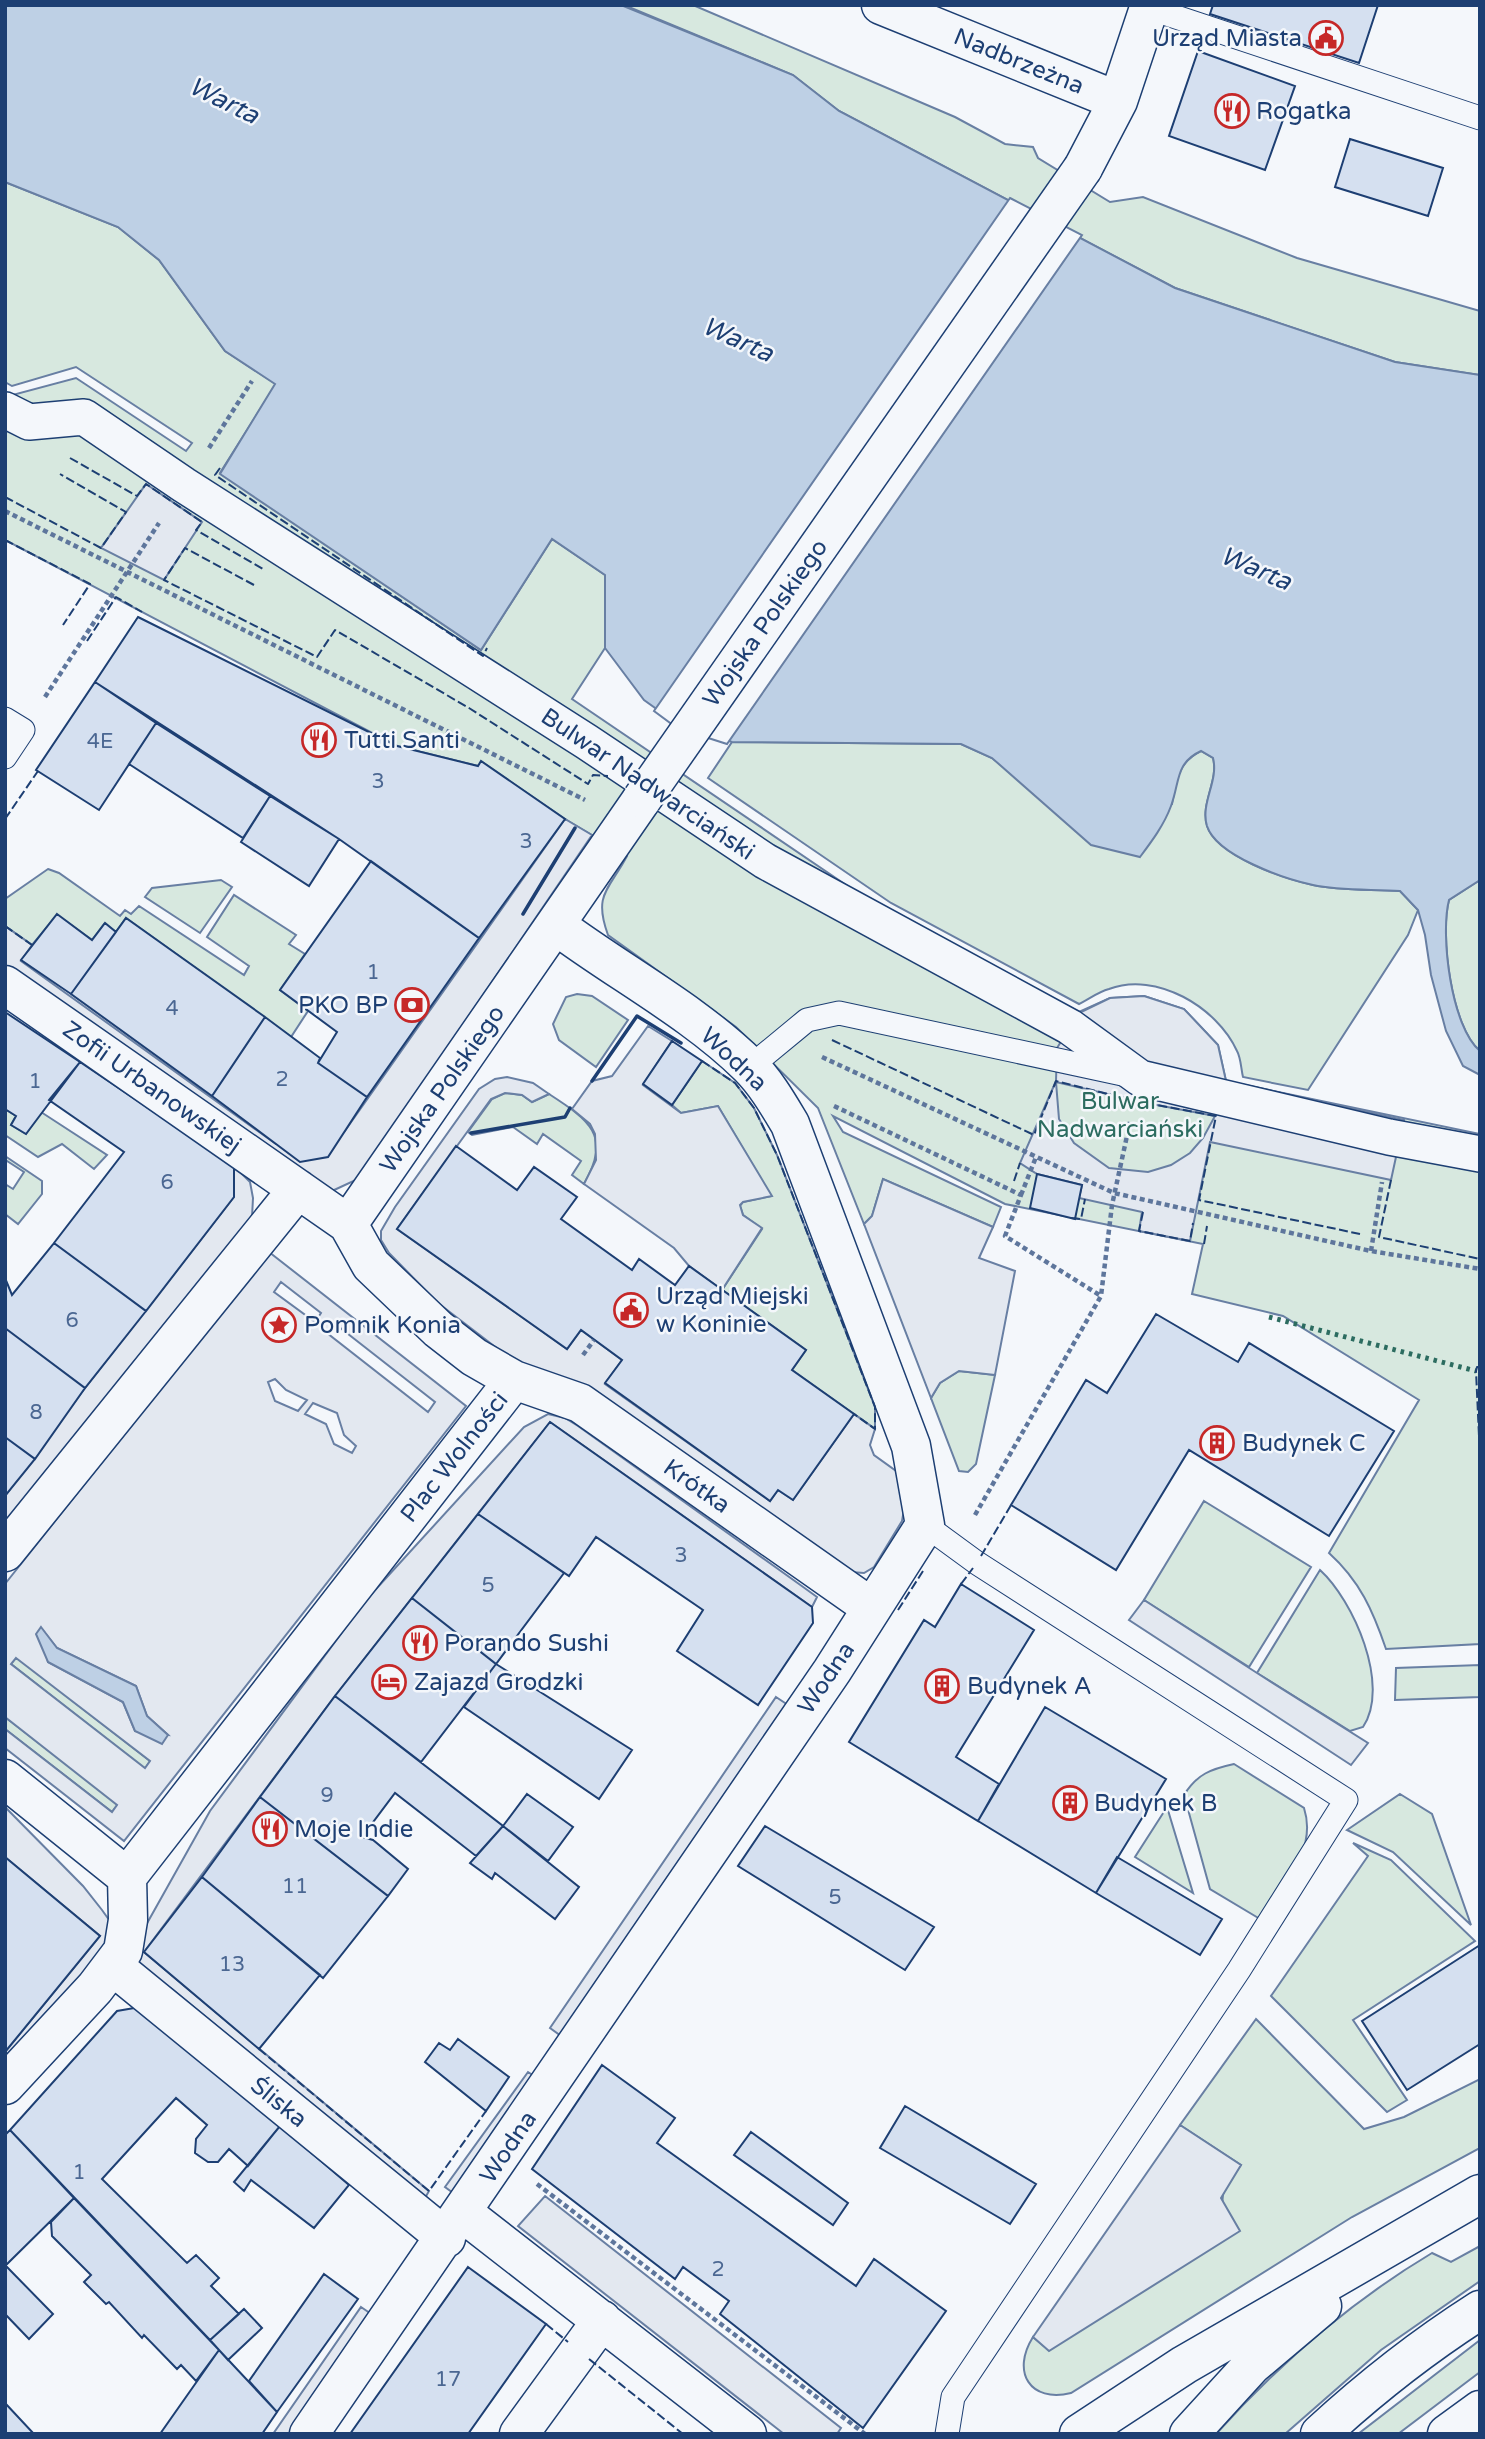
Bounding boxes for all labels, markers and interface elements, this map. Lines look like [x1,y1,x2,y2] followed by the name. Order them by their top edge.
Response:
[1307,19,1345,57] public building icon: Urząd Miasta
[949,22,1088,101] street label: Nadbrzeżna
[1152,24,1302,53] place label: Urząd Miasta
[184,70,265,131] water label: Warta
[1213,92,1251,130] restaurant icon: Rogatka
[1256,97,1352,126] place label: Rogatka
[698,310,779,369] water label: Warta
[697,534,834,713] street label: Wojska Polskiego
[1216,540,1297,598] water label: Warta
[535,702,760,867] street label: Bulwar Nadwarciański
[300,721,338,759] restaurant icon: Tutti Santi
[344,726,460,755] place label: Tutti Santi
[87,729,113,754] house number: 4E
[371,769,385,794] house number: 3
[519,829,533,854] house number: 3
[366,960,380,985] house number: 1
[393,986,431,1024] bank icon: PKO BP
[298,991,388,1020] place label: PKO BP
[165,996,179,1021] house number: 4
[374,1000,511,1179] street label: Wojska Polskiego
[57,1015,247,1160] street label: Zofii Urbanowskiej
[694,1021,773,1098] street label: Wodna
[275,1067,289,1092] house number: 2
[28,1069,42,1094] house number: 1
[1037,1087,1203,1144] park label: Bulwar Nadwarciański
[160,1170,174,1195] house number: 6
[656,1282,809,1339] place label: Urząd Miejski w Koninie
[612,1291,650,1329] public building icon: Urząd Miejski w Koninie
[260,1306,298,1344] place icon: Pomnik Konia
[65,1308,79,1333] house number: 6
[304,1311,461,1340] place label: Pomnik Konia
[394,1386,514,1528] street label: Plac Wolności
[29,1400,43,1425] house number: 8
[1198,1424,1236,1462] building icon: Budynek C
[1242,1429,1365,1458] place label: Budynek C
[658,1453,736,1520] street label: Krótka
[674,1543,688,1568] house number: 3
[481,1573,495,1598] house number: 5
[401,1624,439,1662] restaurant icon: Porando Sushi
[444,1629,609,1658] place label: Porando Sushi
[792,1637,861,1720] street label: Wodna
[370,1663,408,1701] hotel icon: Zajazd Grodzki
[923,1667,961,1705] building icon: Budynek A
[414,1668,583,1697] place label: Zajazd Grodzki
[967,1672,1092,1701] place label: Budynek A
[320,1783,334,1808] house number: 9
[1051,1784,1089,1822] building icon: Budynek B
[1094,1789,1217,1818] place label: Budynek B
[251,1810,289,1848] restaurant icon: Moje Indie
[294,1815,413,1844] place label: Moje Indie
[282,1874,308,1899] house number: 11
[828,1885,842,1910] house number: 5
[219,1952,245,1977] house number: 13
[245,2070,313,2134] street label: Śliska
[474,2106,543,2189] street label: Wodna
[72,2160,86,2185] house number: 1
[711,2257,725,2282] house number: 2
[435,2367,461,2392] house number: 17

